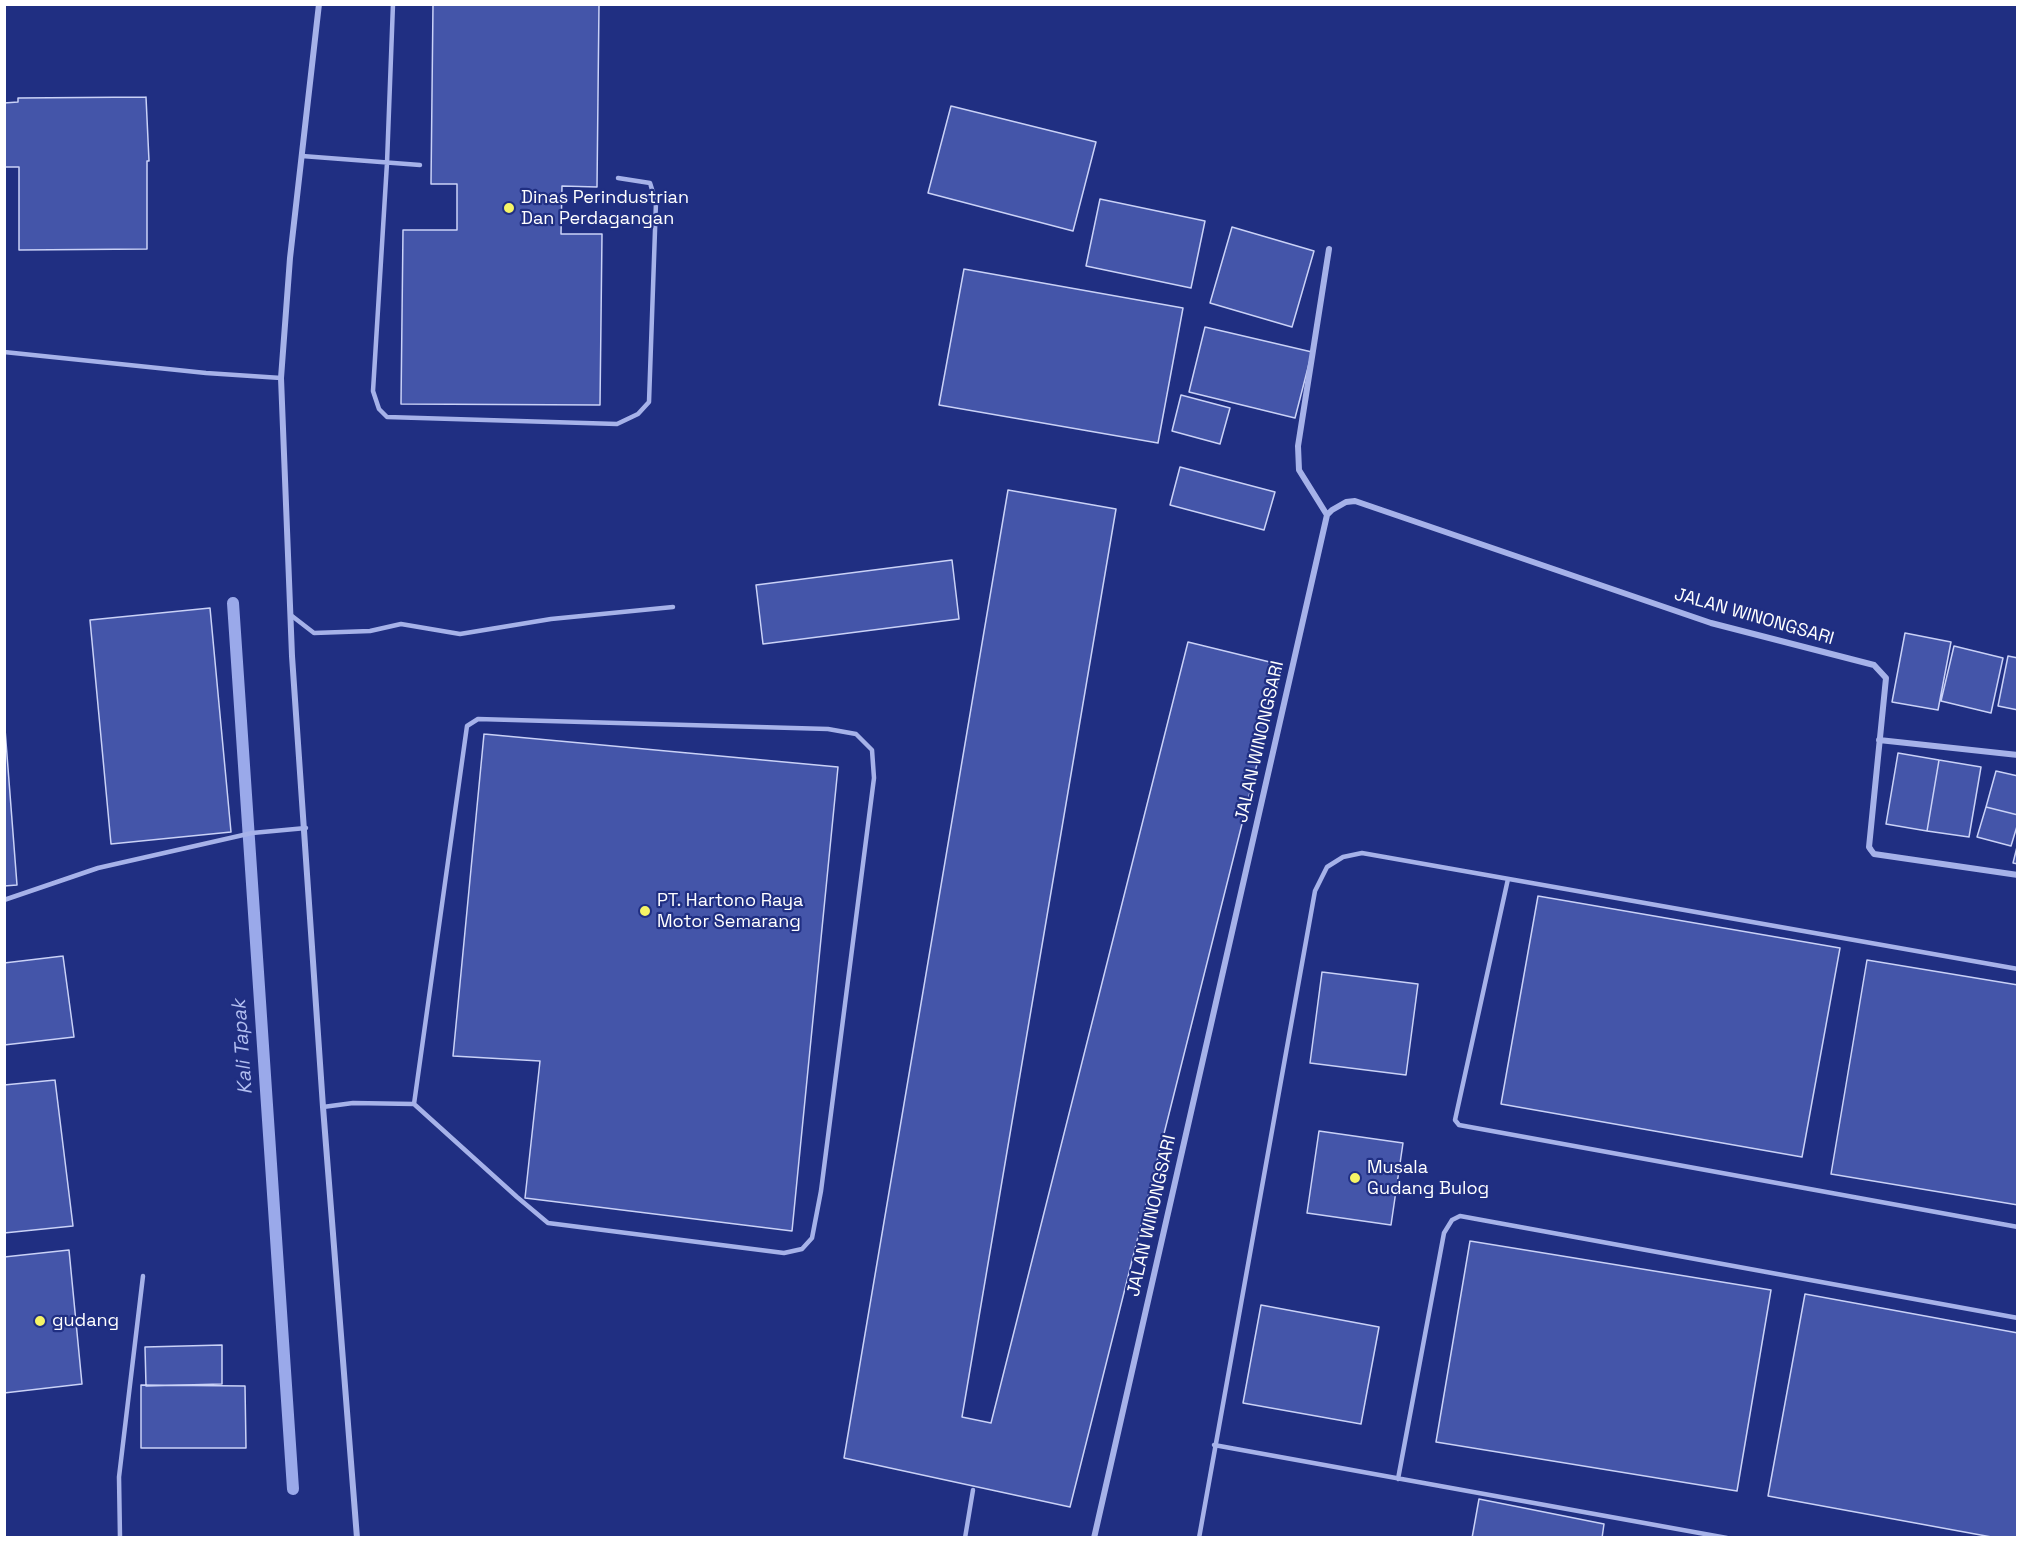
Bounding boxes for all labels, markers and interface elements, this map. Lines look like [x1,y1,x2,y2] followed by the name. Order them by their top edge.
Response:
[521,187,689,230] place label: Dinas Perindustrian Dan Perdagangan
[502,201,516,215] marker: Dinas Perindustrian Dan Perdagangan
[1672,584,1836,650] street label: JALAN WINONGSARI
[1231,659,1289,825] street label: JALAN WINONGSARI
[657,890,803,932] place label: PT. Hartono Raya Motor Semarang
[638,904,652,918] marker: PT. Hartono Raya Motor Semarang
[228,999,258,1095] water label: Kali Tapak
[1123,1133,1181,1299] street label: JALAN WINONGSARI
[1367,1157,1489,1200] place label: Musala Gudang Bulog
[1348,1171,1362,1185] marker: Musala Gudang Bulog
[52,1310,119,1332] place label: gudang
[33,1314,47,1328] marker: gudang

